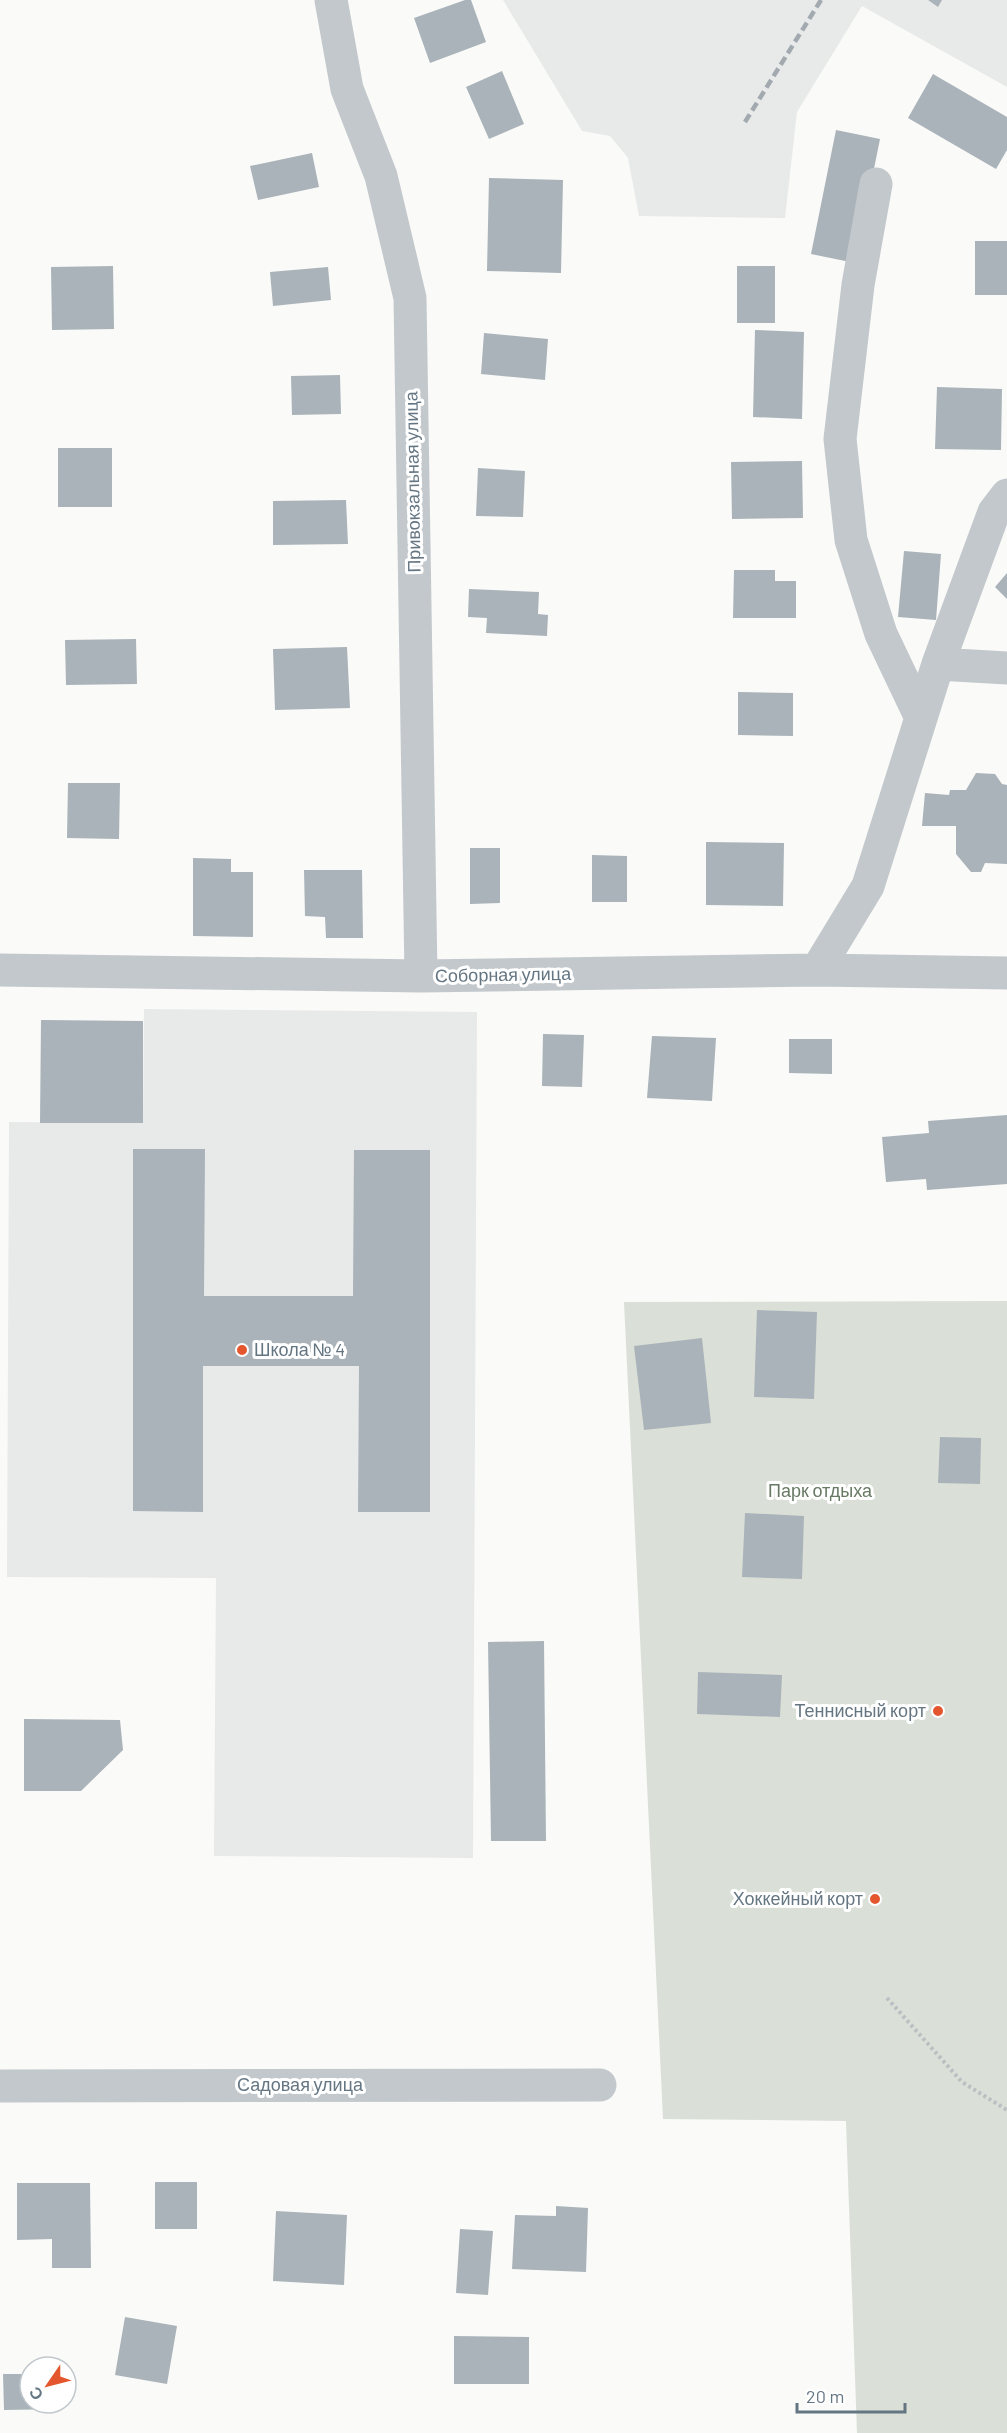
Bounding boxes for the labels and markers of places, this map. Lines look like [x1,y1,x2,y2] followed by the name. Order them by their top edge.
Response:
[254,1338,345,1360] place label: Школа № 4
[235,1343,249,1357] marker: Школа № 4
[795,1699,926,1721] place label: Теннисный корт
[931,1704,945,1718] marker: Теннисный корт
[733,1887,863,1909] place label: Хоккейный корт
[868,1892,882,1906] marker: Хоккейный корт

